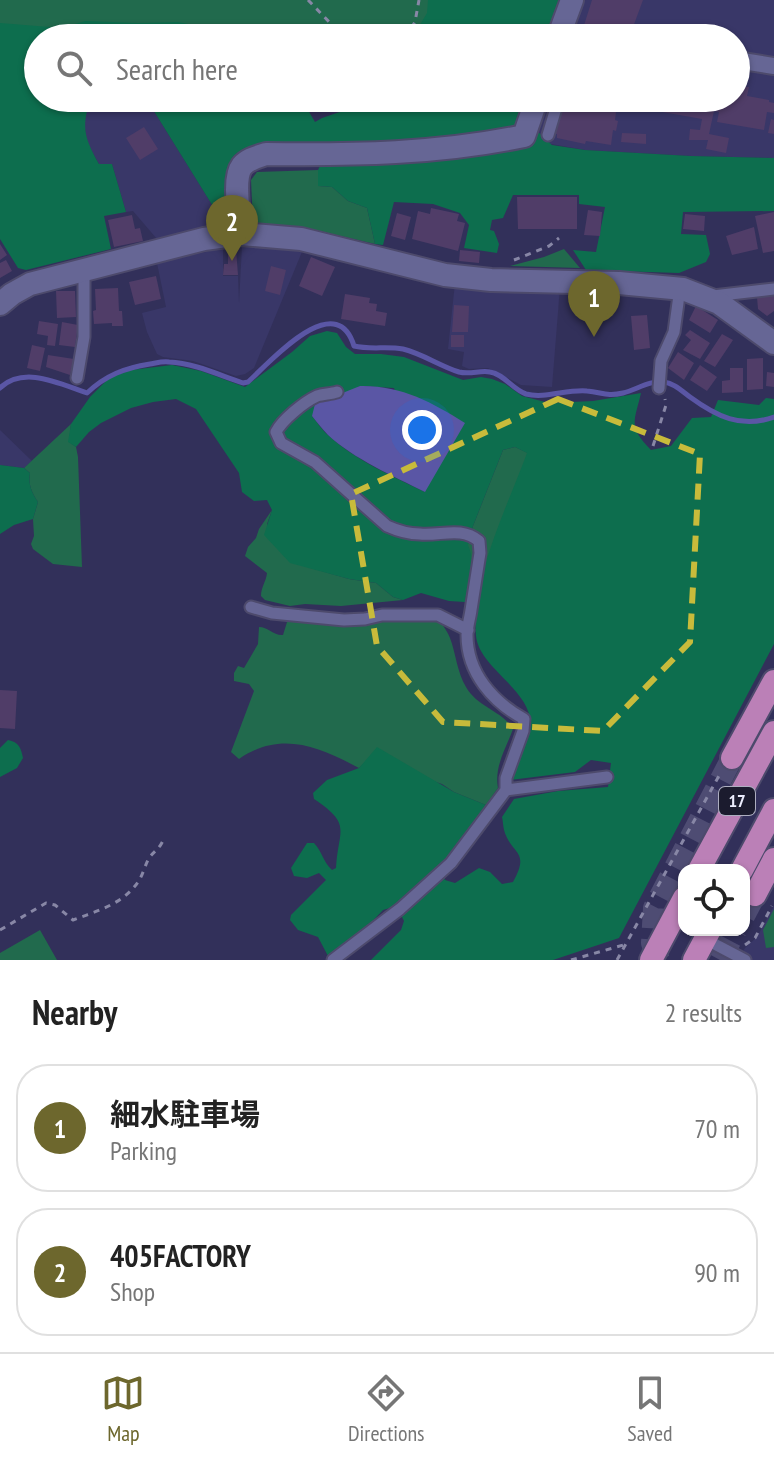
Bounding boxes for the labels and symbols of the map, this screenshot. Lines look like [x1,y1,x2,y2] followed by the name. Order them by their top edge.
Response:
[206,195,258,261] pin: 2
[568,271,620,337] pin: 1
[402,410,442,450] your location
[719,787,755,815] road number: 17

